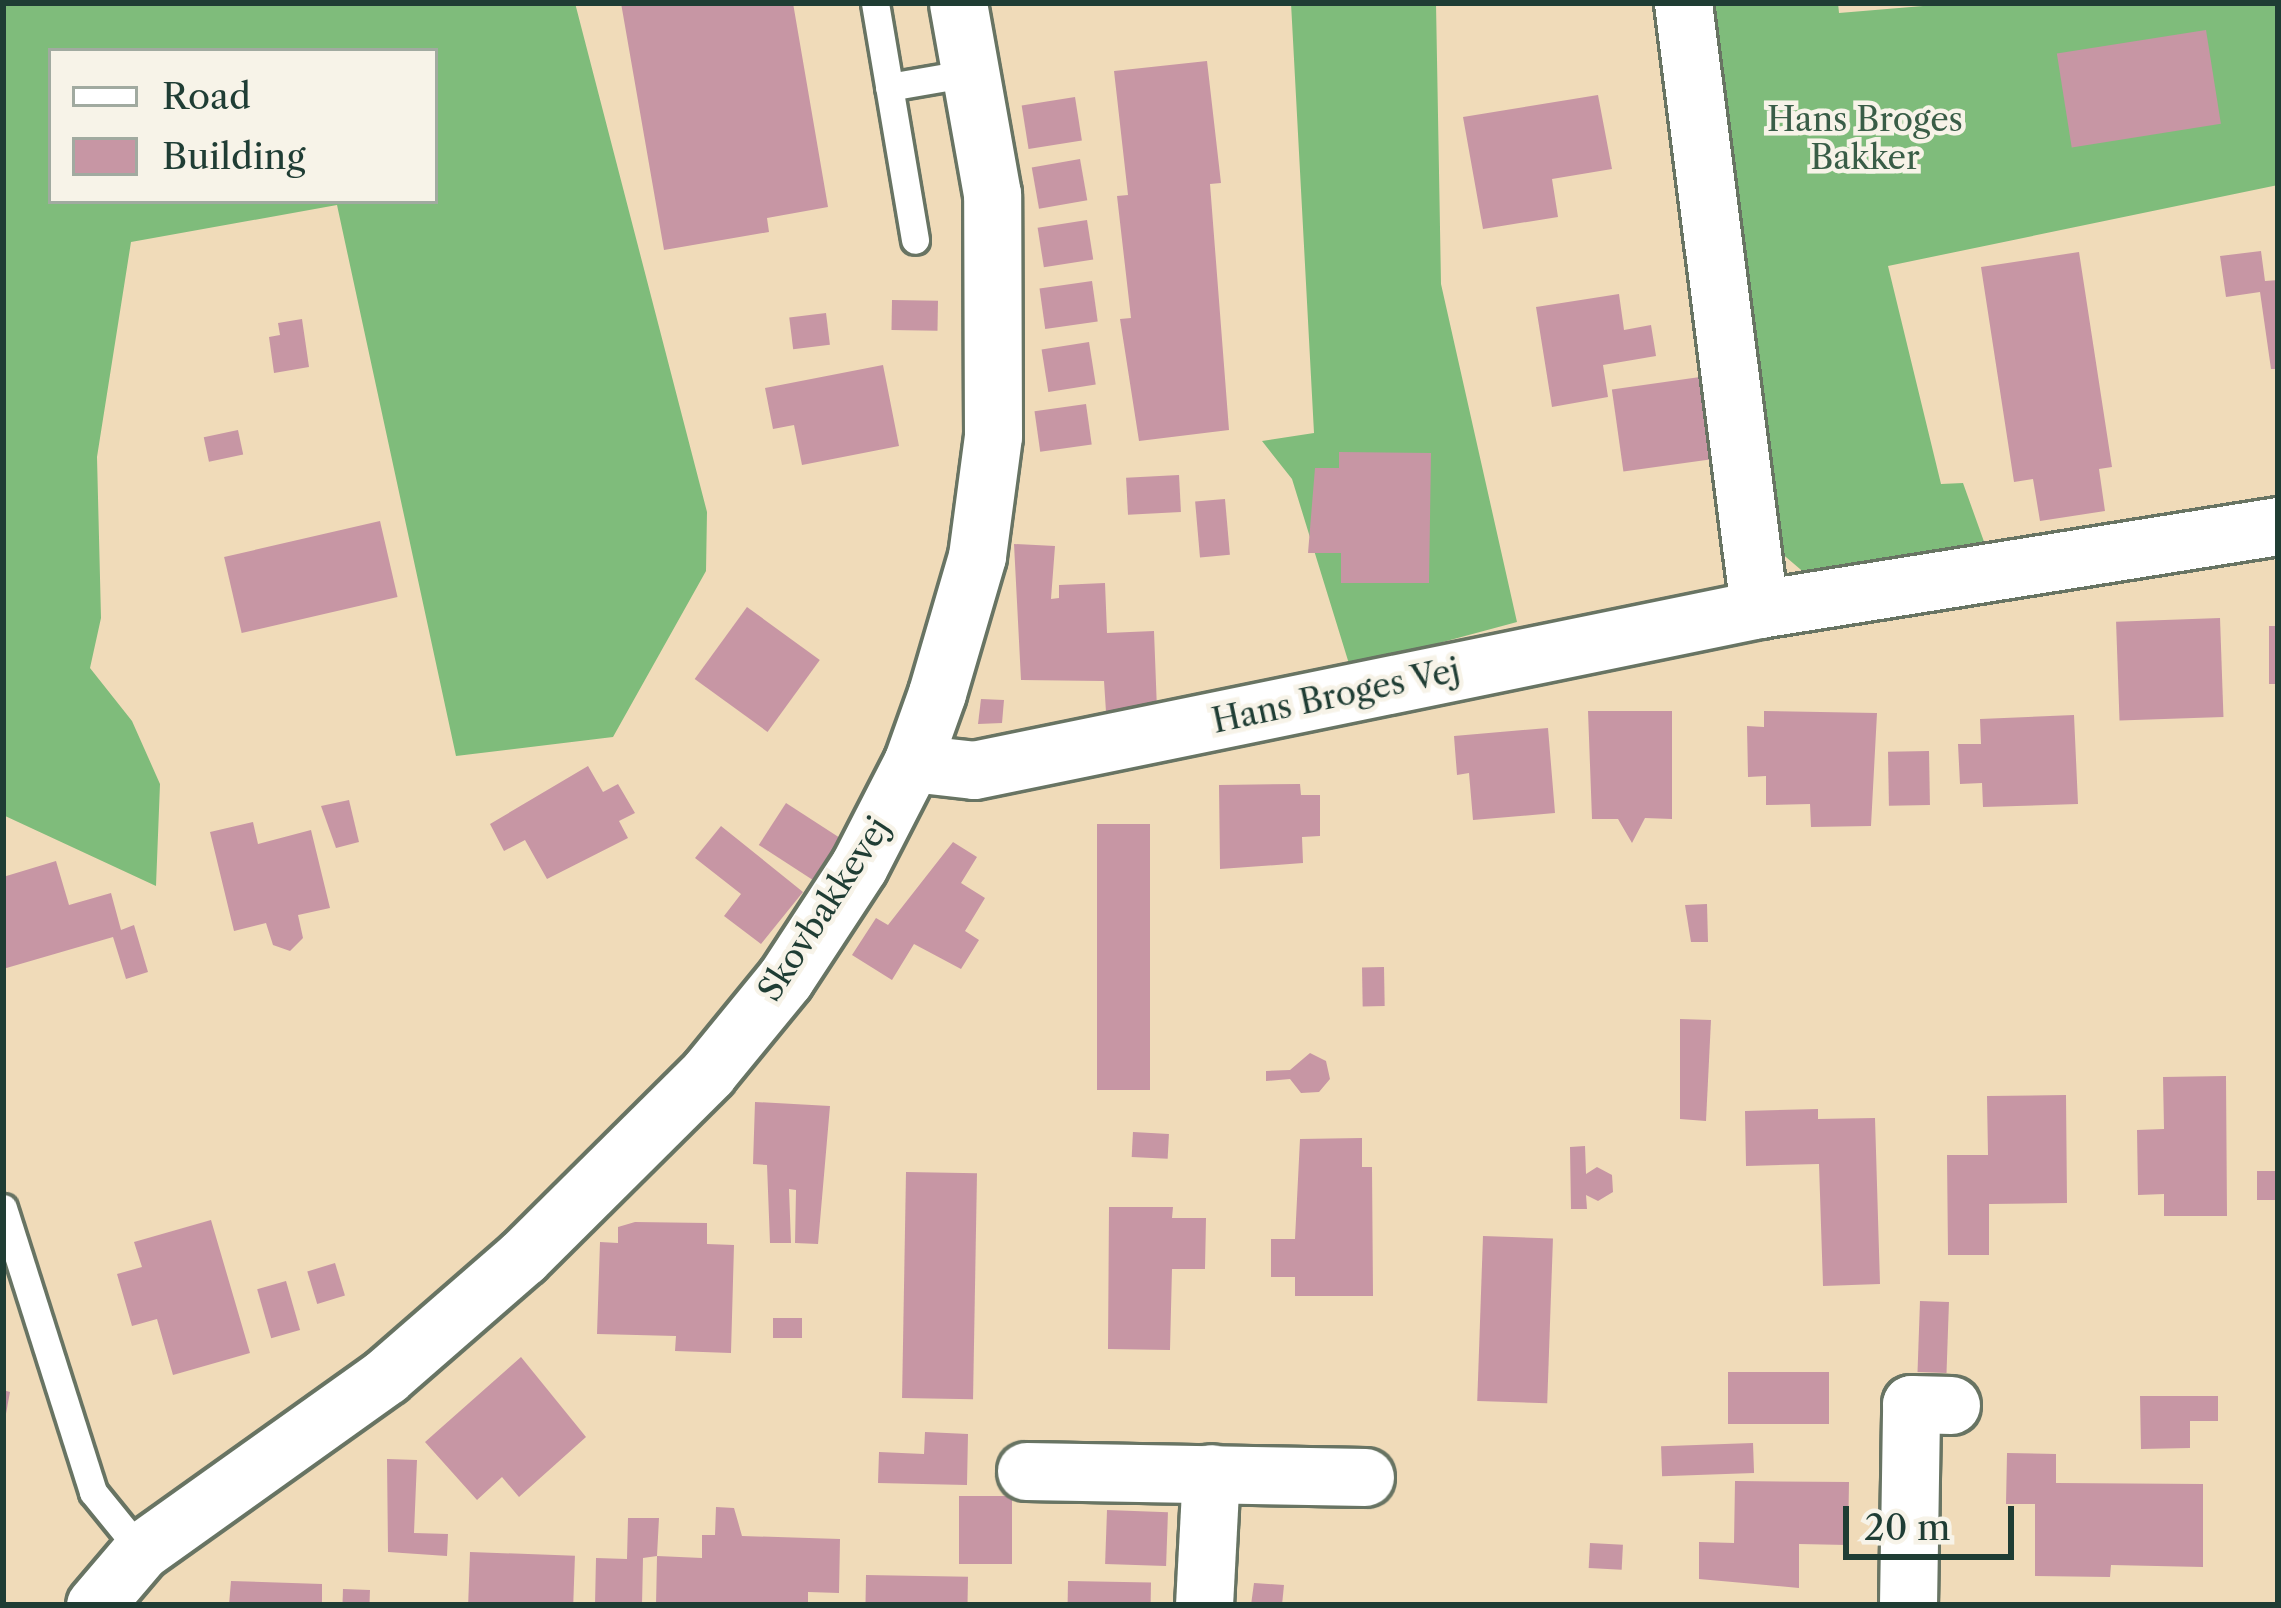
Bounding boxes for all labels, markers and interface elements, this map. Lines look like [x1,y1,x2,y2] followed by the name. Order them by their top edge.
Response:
[48,48,438,204] legend
[162,74,251,118] text: Road
[1767,100,1963,178] park label: Hans Broges Bakker
[162,134,305,178] text: Building
[1208,650,1464,742] street label: Hans Broges Vej
[750,810,898,1008] street label: Skovbakkevej
[1849,1482,2020,1556] scale bar
[1864,1505,1951,1549] text: 20 m

